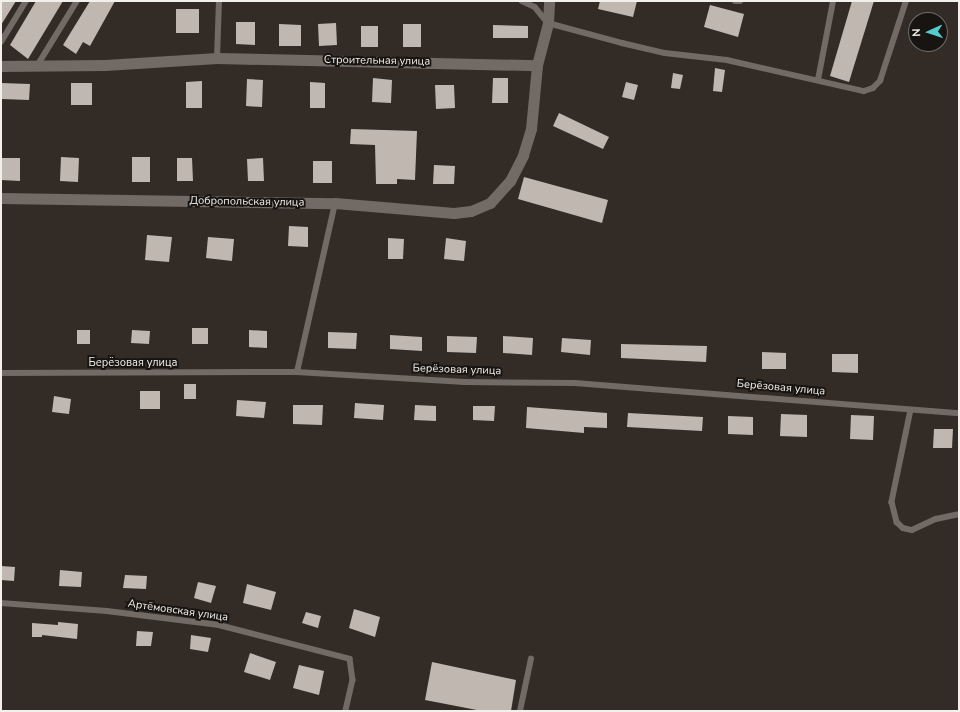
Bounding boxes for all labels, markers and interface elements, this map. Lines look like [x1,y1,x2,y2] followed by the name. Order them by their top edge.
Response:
[908,12,948,52] north arrow
[909,28,924,37] text: N
[324,53,430,69] street label: Строительная улица
[189,194,305,210] street label: Добропольская улица
[89,356,177,370] street label: Берёзовая улица
[412,362,502,378] street label: Берёзовая улица
[736,378,826,398] street label: Берёзовая улица
[127,597,229,625] street label: Артёмовская улица

